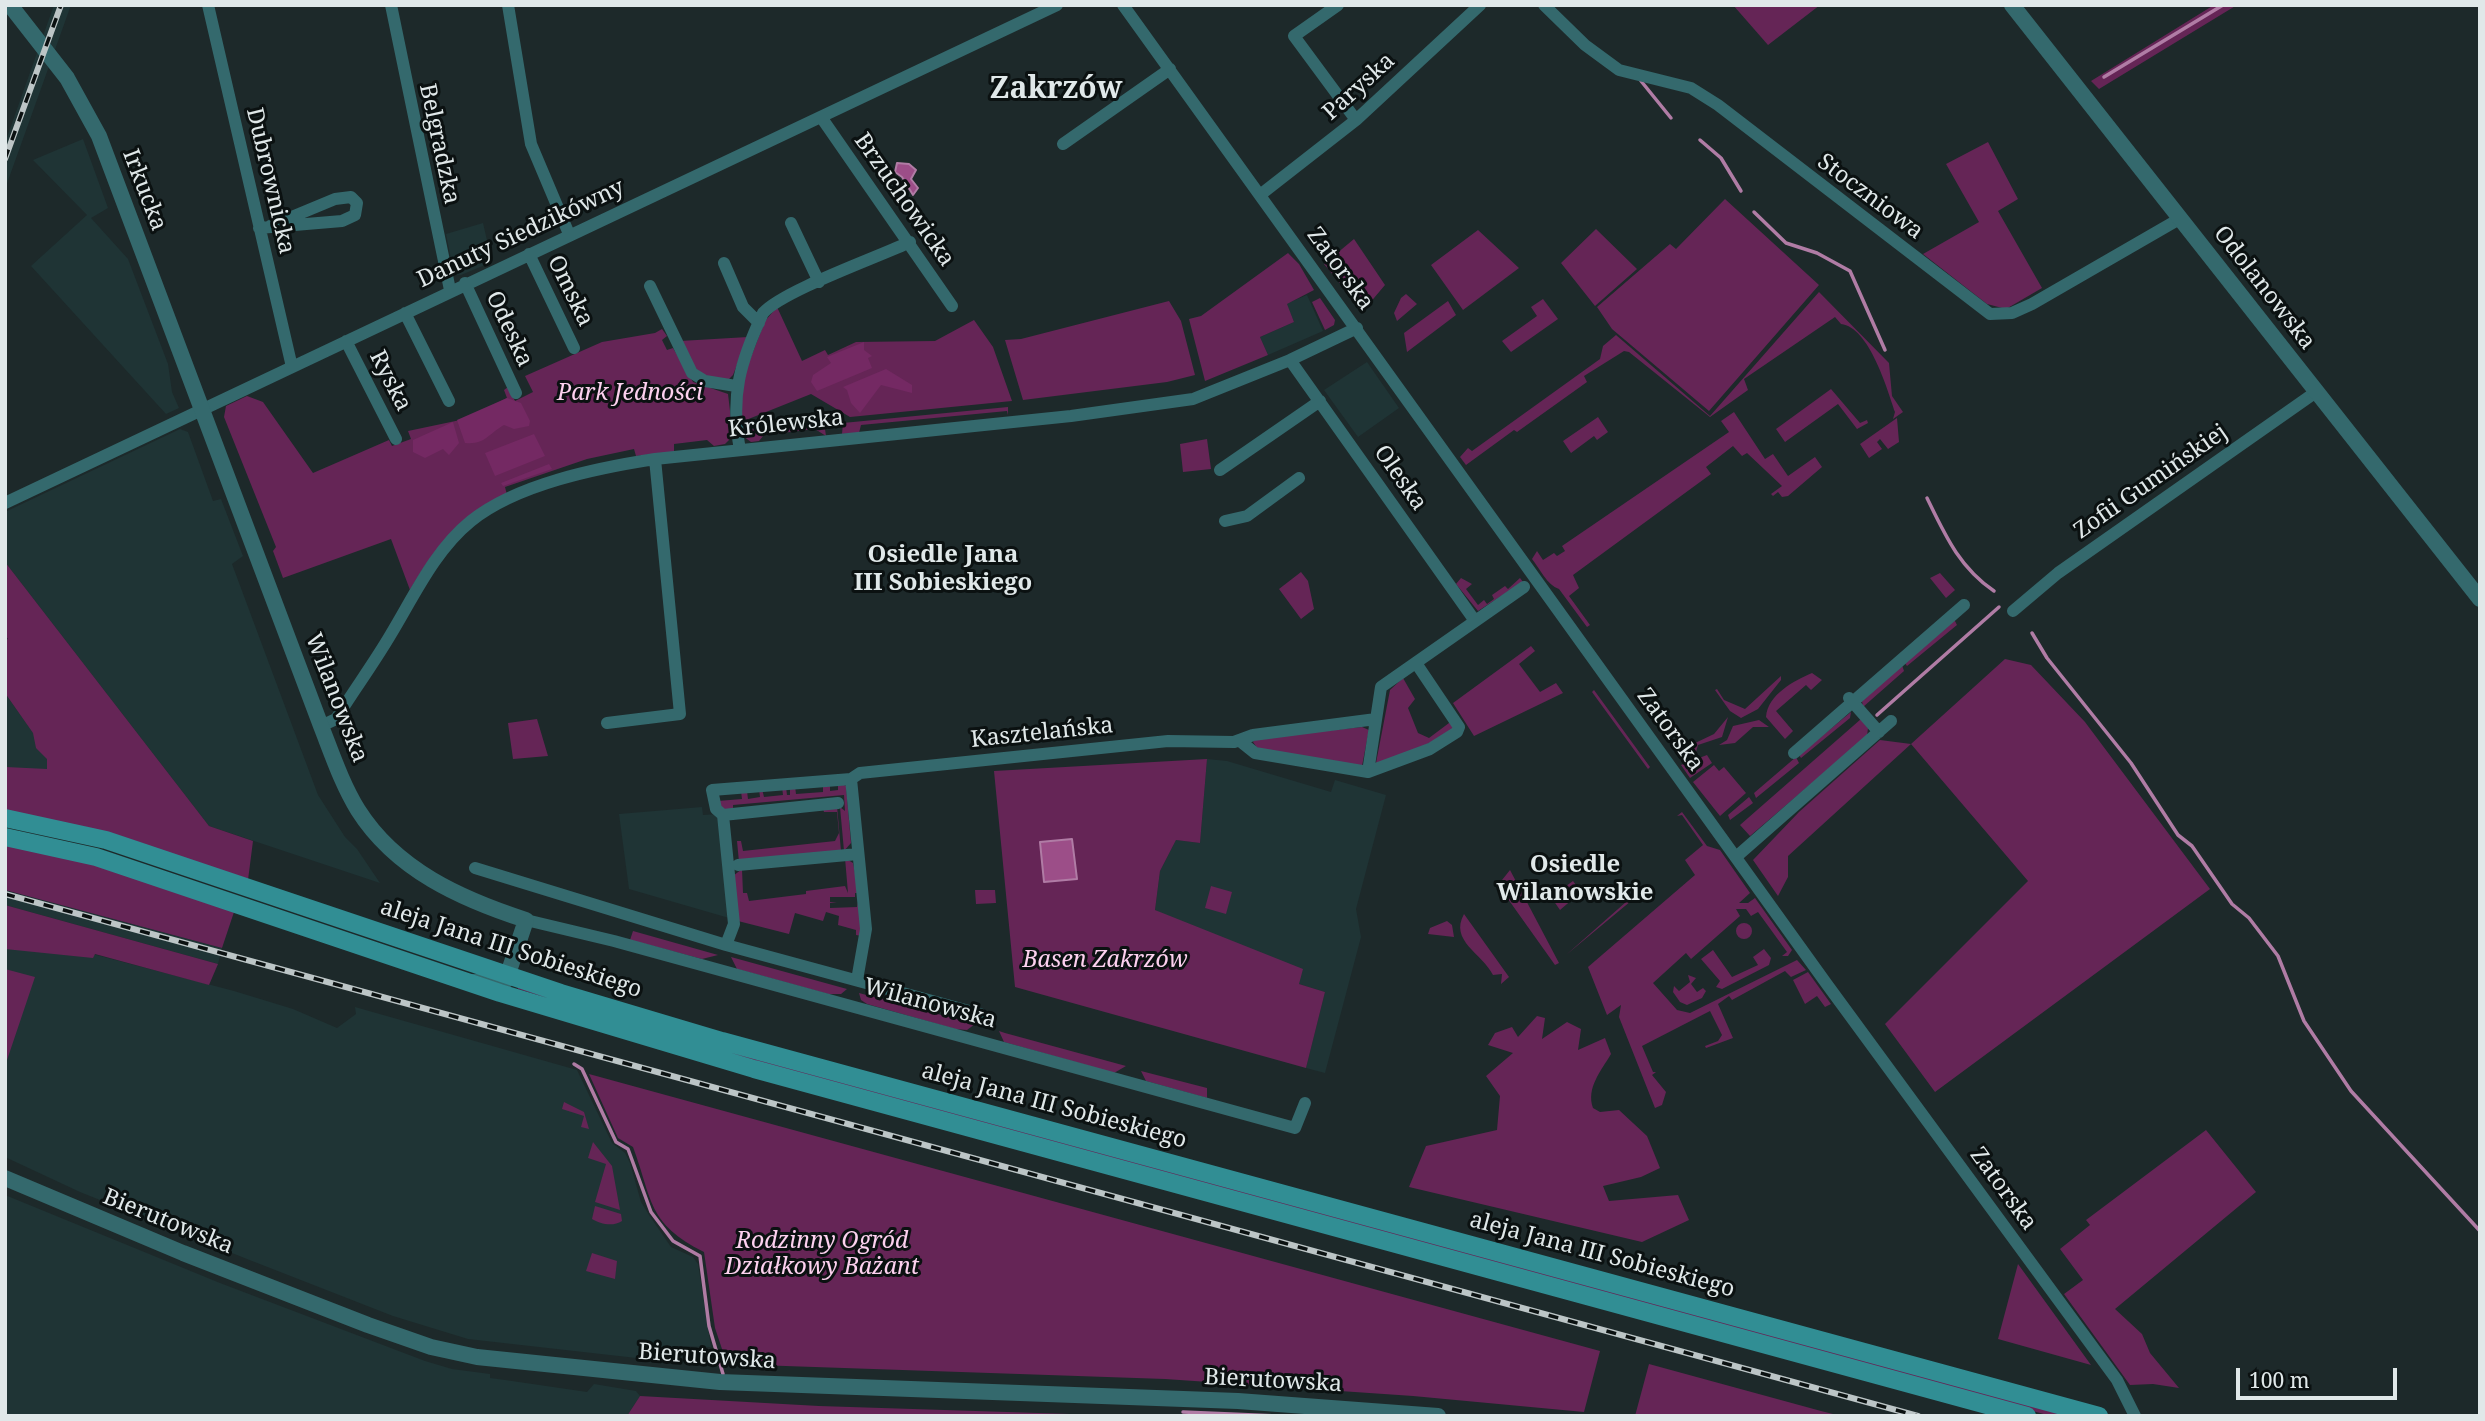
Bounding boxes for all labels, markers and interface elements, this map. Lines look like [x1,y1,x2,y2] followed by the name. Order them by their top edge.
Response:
[1317,47,1401,127] street label: Paryska
[990,71,1122,107] district label: Zakrzów
[413,81,465,207] street label: Belgradzka
[240,105,300,257] street label: Dubrownicka
[848,128,960,272] street label: Brzuchowicka
[116,145,172,235] street label: Irkucka
[1812,148,1928,246] street label: Stoczniowa
[413,174,629,294] street label: Danuty Siedzikówny
[2207,221,2321,355] street label: Odolanowska
[1301,222,1379,316] street label: Zatorska
[541,251,599,331] street label: Omska
[480,287,538,371] street label: Odeska
[363,346,417,416] street label: Ryska
[557,379,703,407] park label: Park Jedności
[727,404,845,444] street label: Królewska
[2069,419,2233,545] street label: Zofii Gumińskiej
[1368,440,1432,516] street label: Oleska
[854,541,1032,597] district label: Osiedle Jana III Sobieskiego
[299,629,373,767] street label: Wilanowska
[1631,683,1709,777] street label: Zatorska
[969,712,1115,754] street label: Kasztelańska
[1496,851,1654,907] district label: Osiedle Wilanowskie
[377,894,645,1004] street label: aleja Jana III Sobieskiego
[1022,946,1188,974] park label: Basen Zakrzów
[861,973,999,1035] street label: Wilanowska
[919,1057,1189,1155] street label: aleja Jana III Sobieskiego
[1964,1142,2042,1236] street label: Zatorska
[99,1183,237,1261] street label: Bierutowska
[1467,1206,1737,1304] street label: aleja Jana III Sobieskiego
[725,1227,919,1281] park label: Rodzinny Ogród Działkowy Bażant
[637,1338,777,1376] street label: Bierutowska
[2240,1354,2401,1398] scale bar
[1203,1364,1343,1398] street label: Bierutowska
[2249,1366,2310,1394] text: 100 m

